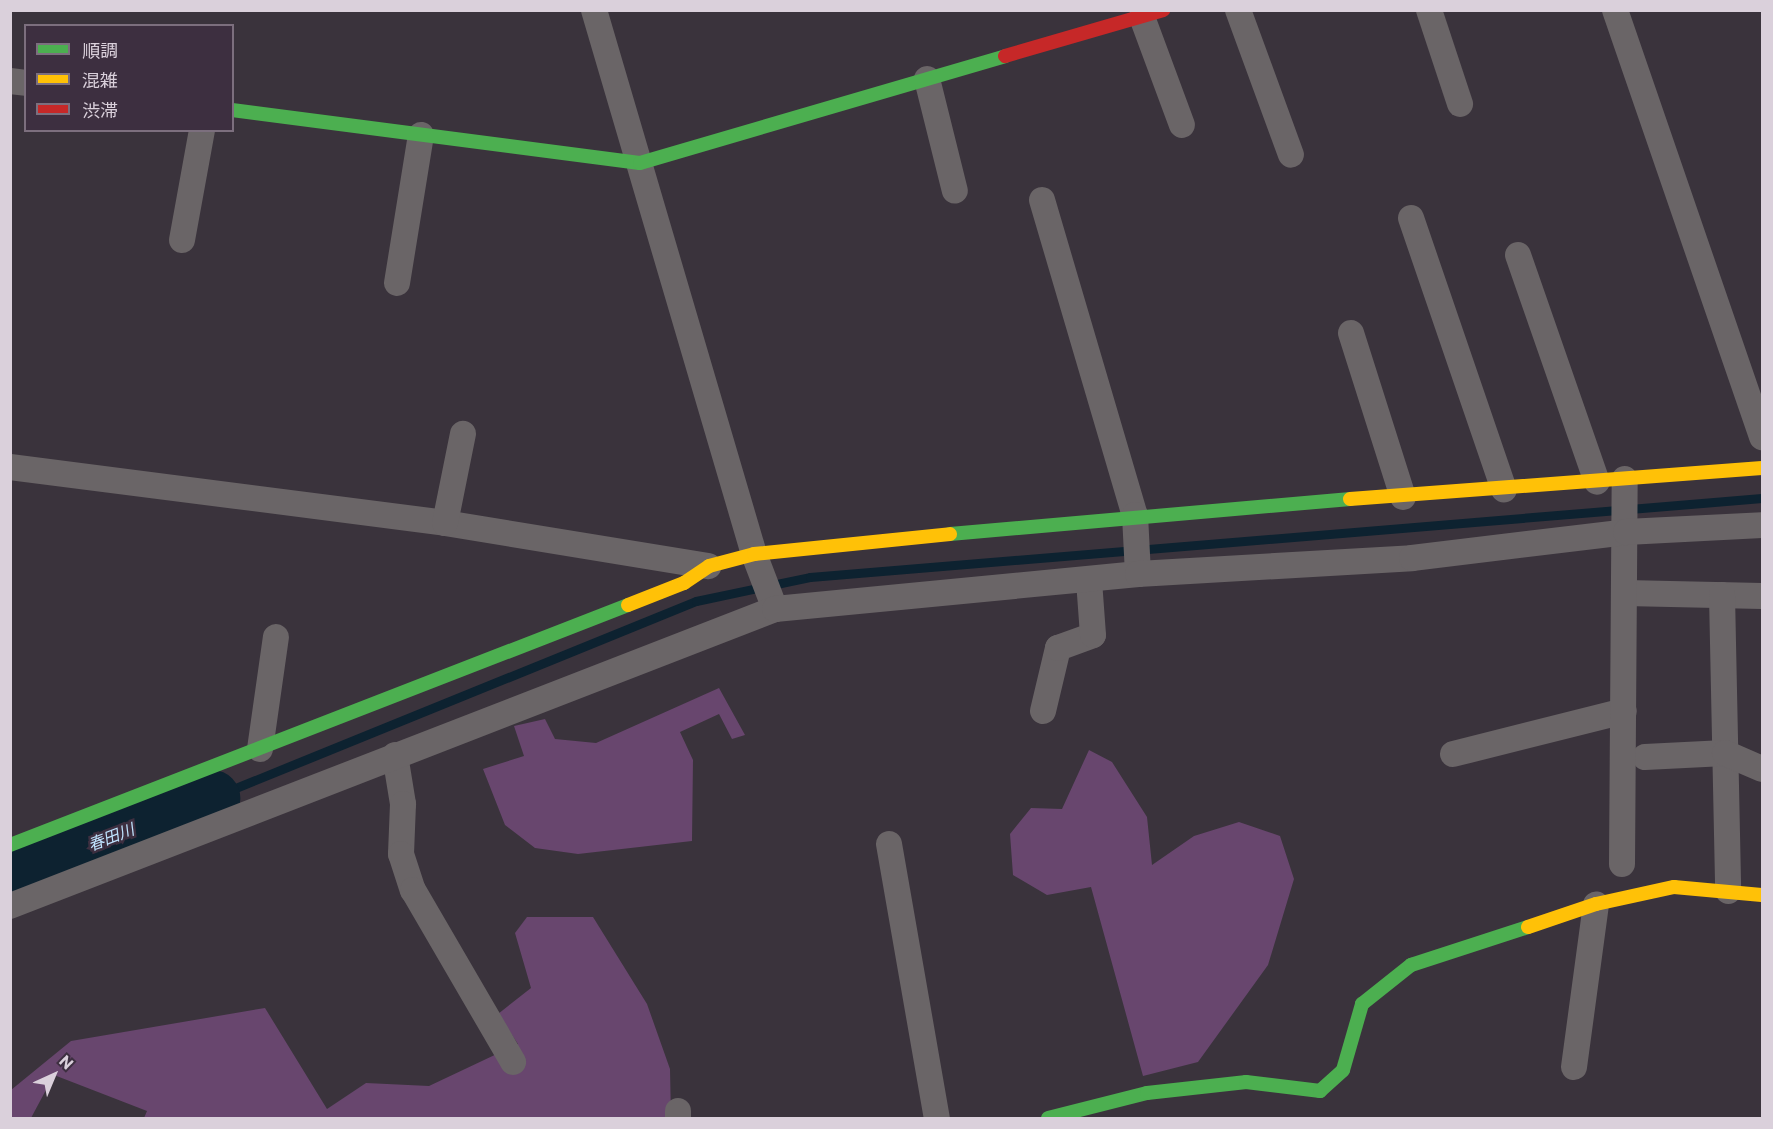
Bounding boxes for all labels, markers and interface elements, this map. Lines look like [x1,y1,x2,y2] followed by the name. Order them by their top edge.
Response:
[24,24,234,132] legend
[82,39,118,61] text: 順調
[82,69,118,91] text: 混雑
[82,99,118,121] text: 渋滞
[85,819,137,855] water label: 春田川
[24,1045,84,1105] north arrow
[56,1051,78,1073] text: N

